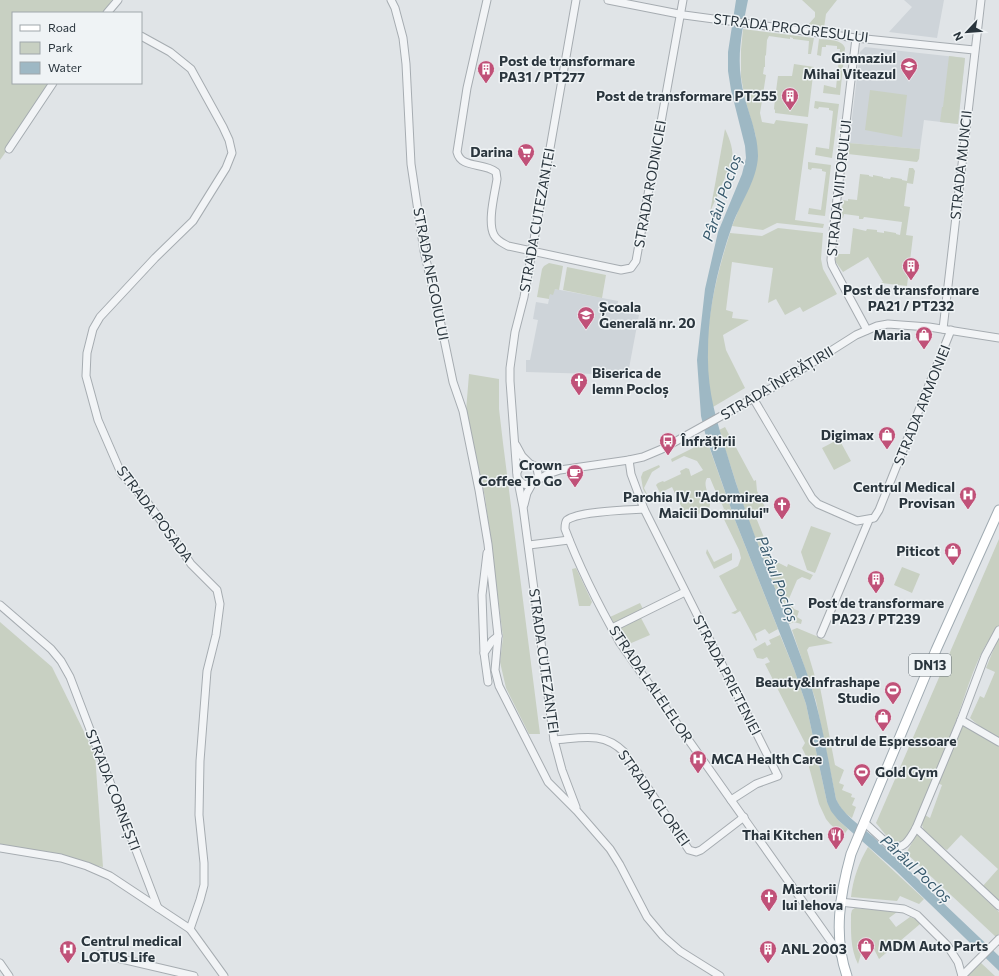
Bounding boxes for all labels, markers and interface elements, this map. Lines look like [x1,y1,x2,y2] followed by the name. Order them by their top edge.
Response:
[713,10,870,45] street label: STRADA PROGRESULUI
[12,12,142,84] legend
[947,12,987,52] north arrow
[48,20,76,34] text: Road
[950,30,965,43] text: N
[48,40,74,54] text: Park
[803,49,896,82] place label: Gimnaziul Mihai Viteazul
[499,52,635,85] place label: Post de transformare PA31 / PT277
[899,56,919,81] school or university icon: Gimnaziul Mihai Viteazul
[476,59,496,84] building icon: Post de transformare PA31 / PT277
[48,60,82,74] text: Water
[780,86,800,111] building icon: Post de transformare PT255
[596,87,777,104] place label: Post de transformare PT255
[946,109,975,220] street label: STRADA MUNCII
[630,119,669,249] street label: STRADA RODNICIEI
[823,119,854,257] street label: STRADA VIITORULUI
[516,142,536,167] supermarket icon: Darina
[470,143,513,160] place label: Darina
[515,146,559,294] street label: STRADA CUTEZANȚEI
[698,152,746,244] water label: Pârâul Pocloș
[410,206,453,342] street label: STRADA NEGOIULUI
[901,256,921,281] building icon: Post de transformare PA21 / PT232
[843,281,979,314] place label: Post de transformare PA21 / PT232
[599,298,696,331] place label: Școala Generală nr. 20
[576,305,596,330] school or university icon: Școala Generală nr. 20
[914,325,934,350] shop icon: Maria
[873,326,911,343] place label: Maria
[717,342,837,424] street label: STRADA ÎNFRĂȚIRII
[890,342,954,468] street label: STRADA ARMONIEI
[592,364,669,398] place label: Biserica de lemn Pocloș
[569,371,589,396] church icon: Biserica de lemn Pocloș
[877,425,897,450] shop icon: Digimax
[821,426,874,443] place label: Digimax
[658,431,678,456] bus stop icon: Înfrățirii
[680,432,736,450] place label: Înfrățirii
[478,456,562,489] place label: Crown Coffee To Go
[114,462,197,565] street label: STRADA POSADA
[565,463,585,488] cafe icon: Crown Coffee To Go
[853,478,955,511] place label: Centrul Medical Provisan
[958,485,978,510] hospital icon: Centrul Medical Provisan
[623,488,769,521] place label: Parohia IV. "Adormirea Maicii Domnului"
[772,495,792,520] church icon: Parohia IV. "Adormirea Maicii Domnului"
[751,533,803,625] water label: Pârâul Pocloș
[943,541,963,566] shop icon: Piticot
[896,542,940,559] place label: Piticot
[866,569,886,594] building icon: Post de transformare PA23 / PT239
[525,587,563,735] street label: STRADA CUTEZANȚEI
[808,594,944,627] place label: Post de transformare PA23 / PT239
[690,612,765,738] street label: STRADA PRIETENIEI
[606,622,697,745] street label: STRADA LALELELOR
[909,654,951,676] road number: DN13
[755,673,880,706] place label: Beauty&Infrashape Studio
[883,680,903,705] sports icon: Beauty&Infrashape Studio
[873,707,893,732] shop icon: Centrul de Espressoare
[82,727,144,853] street label: STRADA CORNEȘTI
[809,732,957,749] place label: Centrul de Espressoare
[615,746,694,849] street label: STRADA GLORIEI
[688,749,708,774] hospital icon: MCA Health Care
[711,750,822,767] place label: MCA Health Care
[852,762,872,787] sports icon: Gold Gym
[875,763,938,780] place label: Gold Gym
[826,825,846,850] restaurant icon: Thai Kitchen
[742,826,823,843] place label: Thai Kitchen
[876,831,956,907] water label: Pârâul Pocloș
[782,880,843,913] place label: Martorii lui Iehova
[759,887,779,912] church icon: Martorii lui Iehova
[81,932,182,965] place label: Centrul medical LOTUS Life
[856,936,876,961] shop icon: MDM Auto Parts
[879,937,989,954] place label: MDM Auto Parts
[58,939,78,964] hospital icon: Centrul medical LOTUS Life
[758,939,778,964] building icon: ANL 2003
[781,940,847,957] place label: ANL 2003

